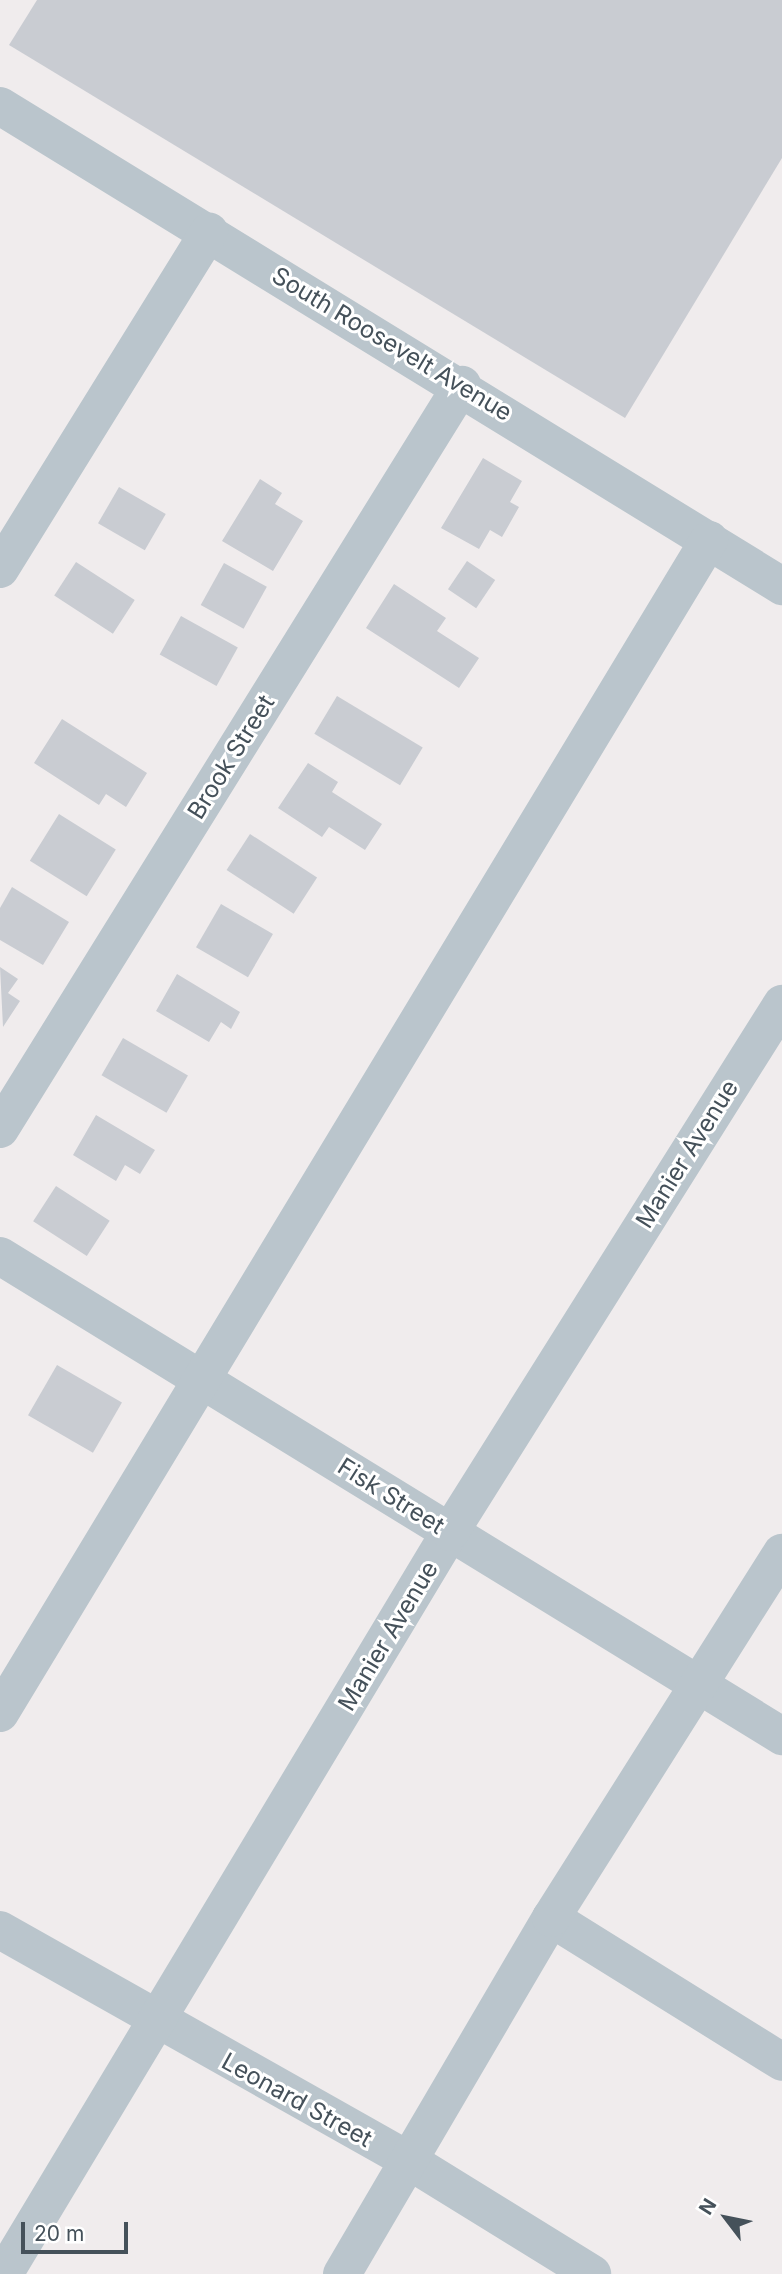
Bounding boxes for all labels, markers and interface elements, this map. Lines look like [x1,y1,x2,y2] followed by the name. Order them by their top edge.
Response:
[267,261,517,427] street label: South Roosevelt Avenue
[181,690,281,824] street label: Brook Street
[630,1075,744,1233] street label: Manier Avenue
[332,1452,450,1540] street label: Fisk Street
[332,1556,444,1716] street label: Manier Avenue
[217,2047,377,2153] street label: Leonard Street
[691,2183,761,2253] north arrow
[694,2194,721,2219] text: N
[24,2208,131,2252] scale bar
[34,2221,84,2246] text: 20 m

